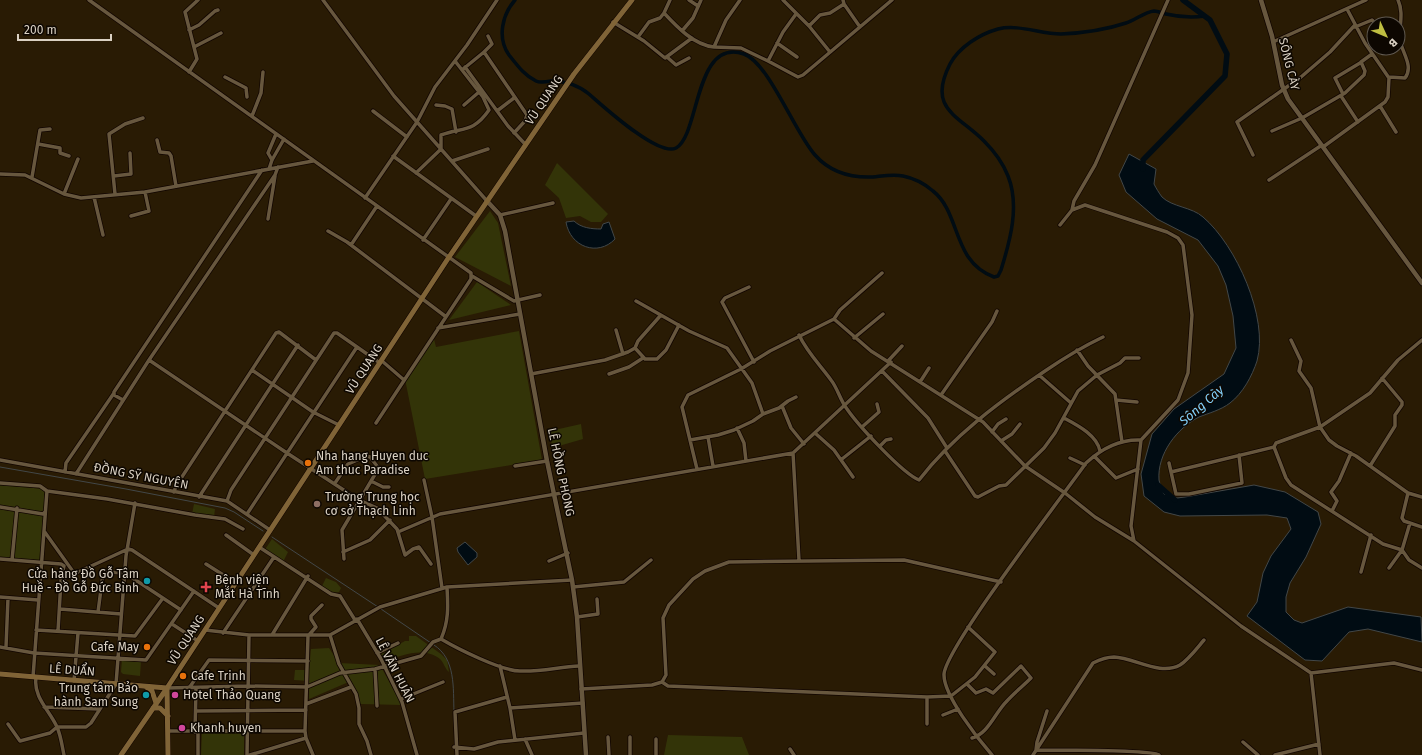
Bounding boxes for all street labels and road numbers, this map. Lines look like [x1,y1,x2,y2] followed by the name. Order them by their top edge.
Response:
[1276,36,1303,92] street label: SÔNG CÀY
[522,72,566,127] street label: VŨ QUANG
[342,341,385,397] street label: VŨ QUANG
[545,426,580,518] street label: LÊ HỒNG PHONG
[92,457,190,492] street label: ĐỒNG SỸ NGUYÊN
[164,612,207,668] street label: VŨ QUANG
[373,635,418,705] street label: LÊ VĂN HUÂN
[48,658,96,679] street label: LÊ DUẨN

